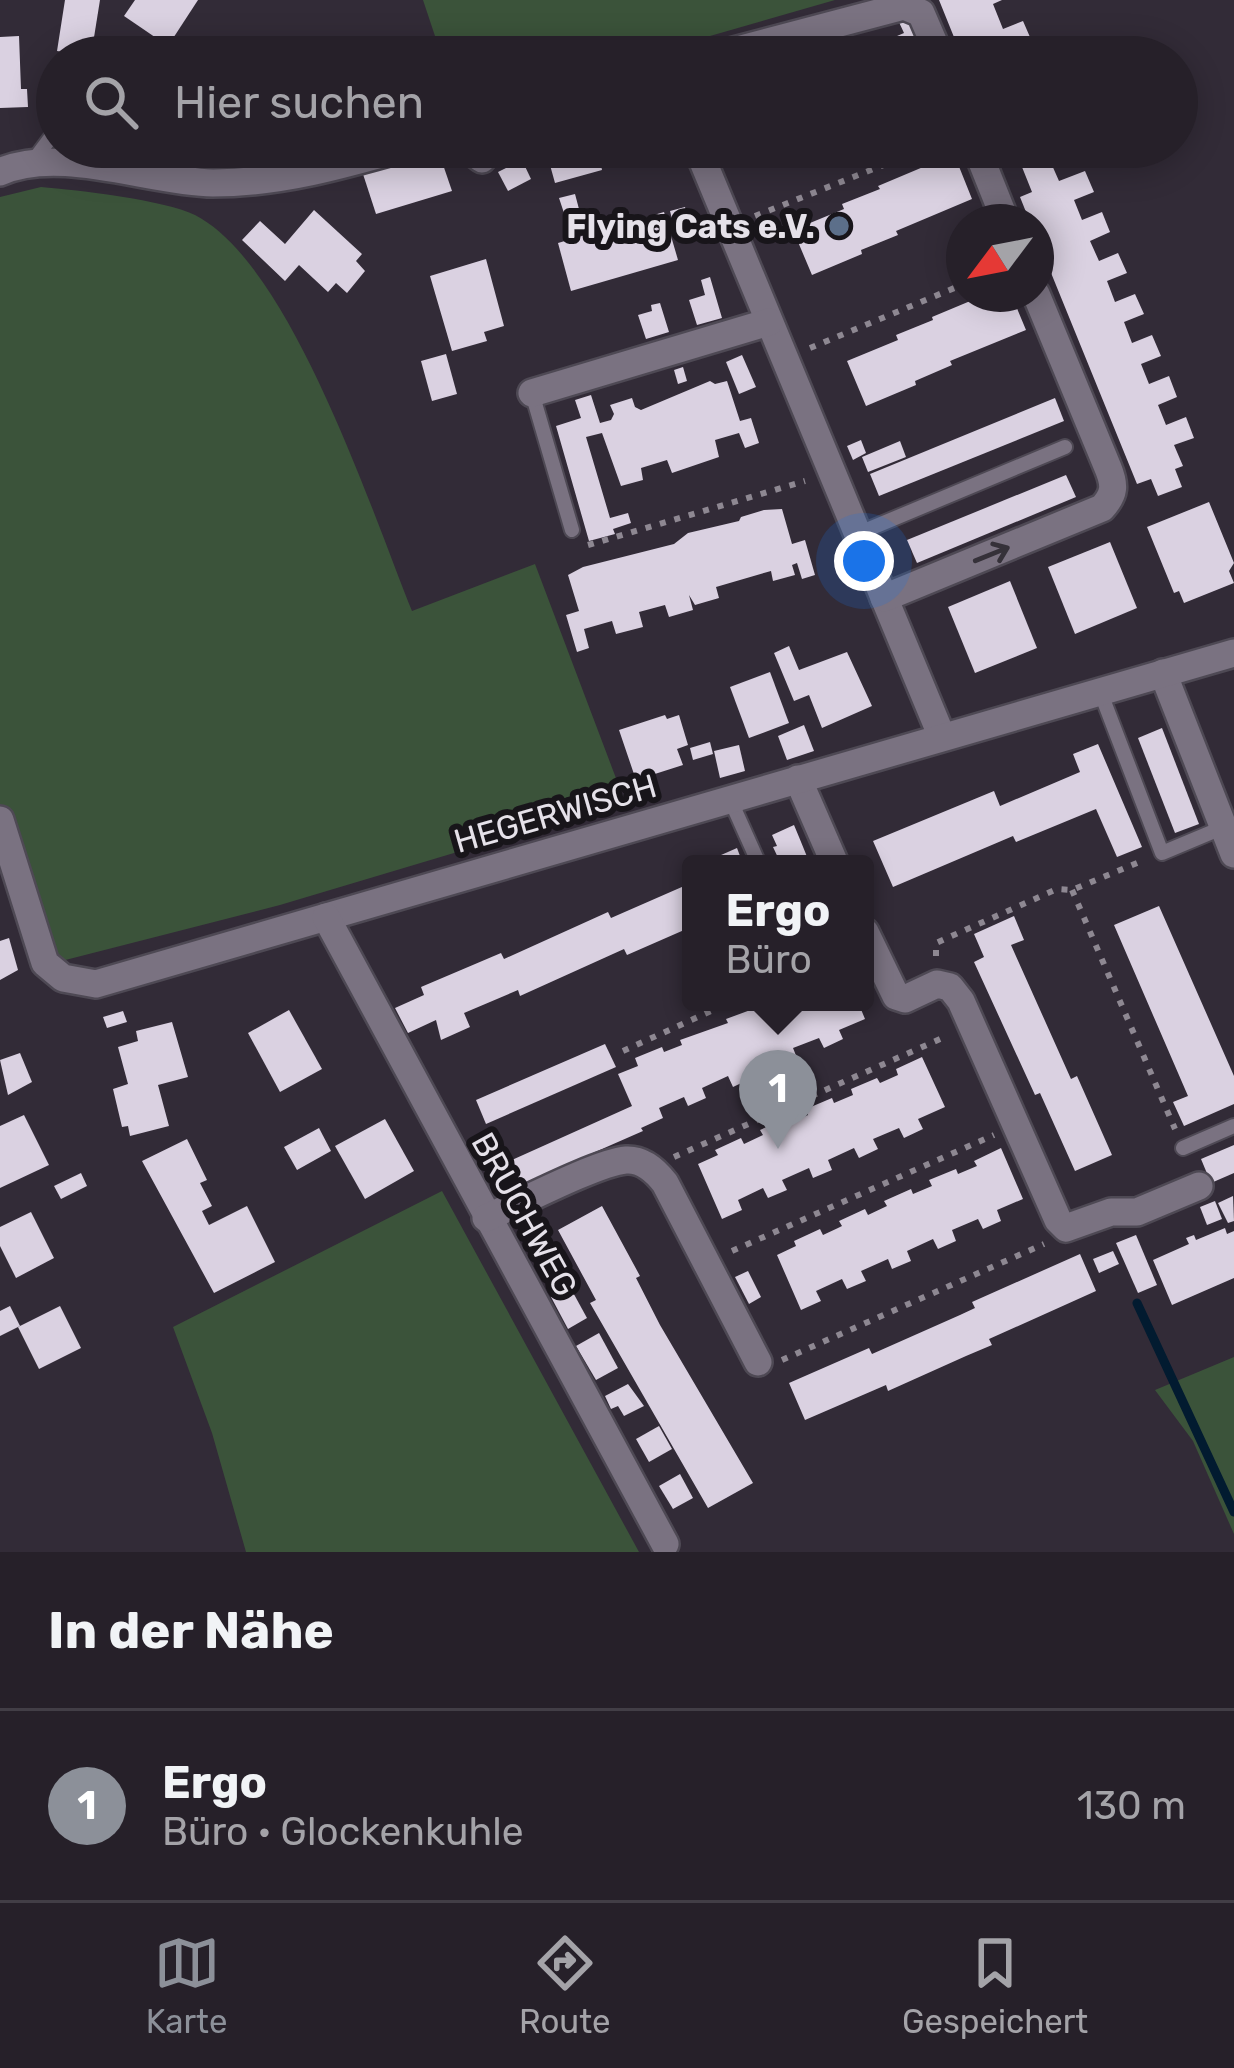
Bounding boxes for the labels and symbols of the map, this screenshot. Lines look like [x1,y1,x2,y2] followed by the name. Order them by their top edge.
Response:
[946,204,1054,312] north arrow
[566,207,815,246] place label: Flying Cats e.V.
[826,213,852,239] marker: Flying Cats e.V.
[834,531,894,591] your location
[973,542,1010,563] one-way arrow
[449,766,661,861] street label: HEGERWISCH
[739,1050,817,1149] pin: 1
[464,1126,586,1303] street label: BRUCHWEG

